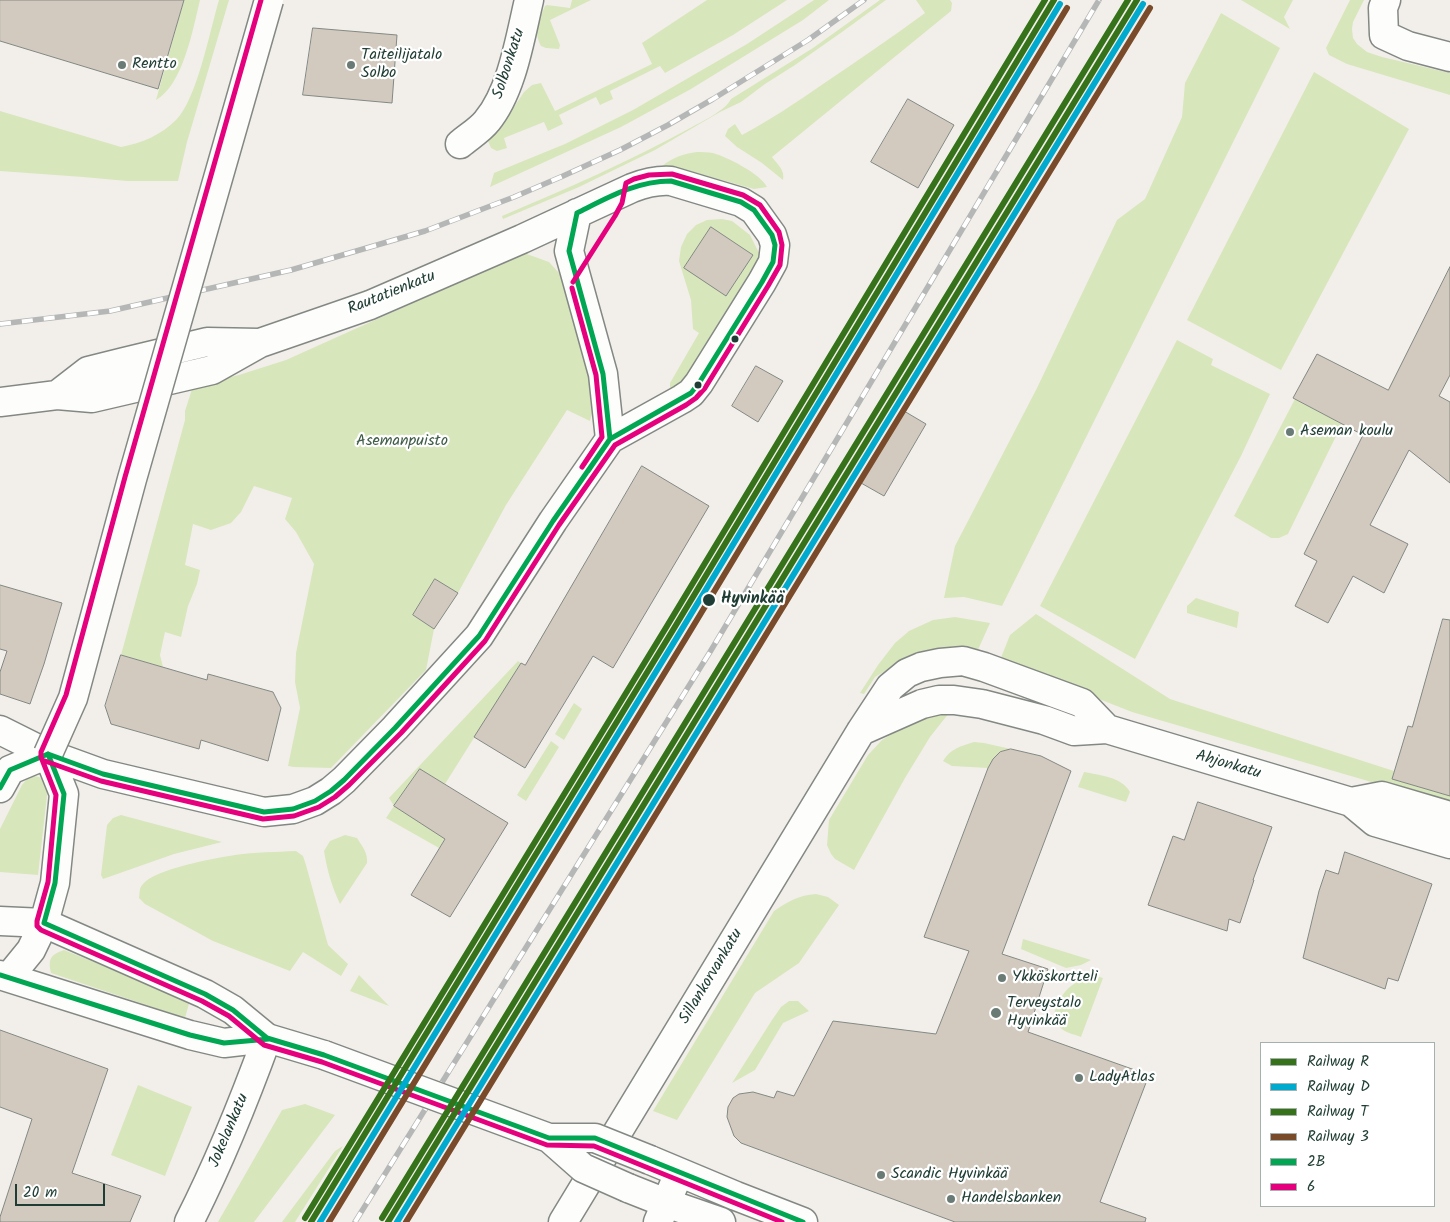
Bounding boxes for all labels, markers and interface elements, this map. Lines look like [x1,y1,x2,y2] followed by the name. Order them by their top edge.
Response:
[490,26,530,102] street label: Solbonkatu
[361,46,442,84] place label: Taiteilijatalo Solbo
[132,55,177,75] place label: Rentto
[116,59,128,71] marker: Rentto
[345,59,357,71] marker: Taiteilijatalo Solbo
[345,268,439,320] street label: Rautatienkatu
[730,334,740,344] unlabelled marker
[693,380,703,390] unlabelled marker
[1300,422,1393,442] place label: Aseman koulu
[1284,426,1296,438] marker: Aseman koulu
[356,432,448,452] park label: Asemanpuisto
[721,590,784,610] place label: Hyvinkää
[701,592,717,608] marker: Hyvinkää
[1193,748,1263,784] street label: Ahjonkatu
[676,926,748,1028] street label: Sillankorvankatu
[1012,968,1098,988] place label: Ykköskortteli
[996,972,1008,984] marker: Ykköskortteli
[1007,994,1081,1032] place label: Terveystalo Hyvinkää
[989,1006,1003,1020] marker: Terveystalo Hyvinkää
[1260,1042,1435,1207] legend
[1307,1050,1369,1074] text: Railway R
[1089,1068,1155,1088] place label: LadyAtlas
[1073,1072,1085,1084] marker: LadyAtlas
[1307,1075,1370,1099] text: Railway D
[206,1091,254,1171] street label: Jokelankatu
[1307,1100,1368,1124] text: Railway T
[1307,1125,1369,1149] text: Railway 3
[1307,1150,1325,1174] text: 2B
[891,1165,1008,1185] place label: Scandic Hyvinkää
[875,1169,887,1181] marker: Scandic Hyvinkää
[18,1174,108,1206] scale bar
[1307,1175,1315,1199] text: 6
[23,1181,57,1205] text: 20 m
[961,1189,1061,1209] place label: Handelsbanken
[945,1193,957,1205] marker: Handelsbanken

